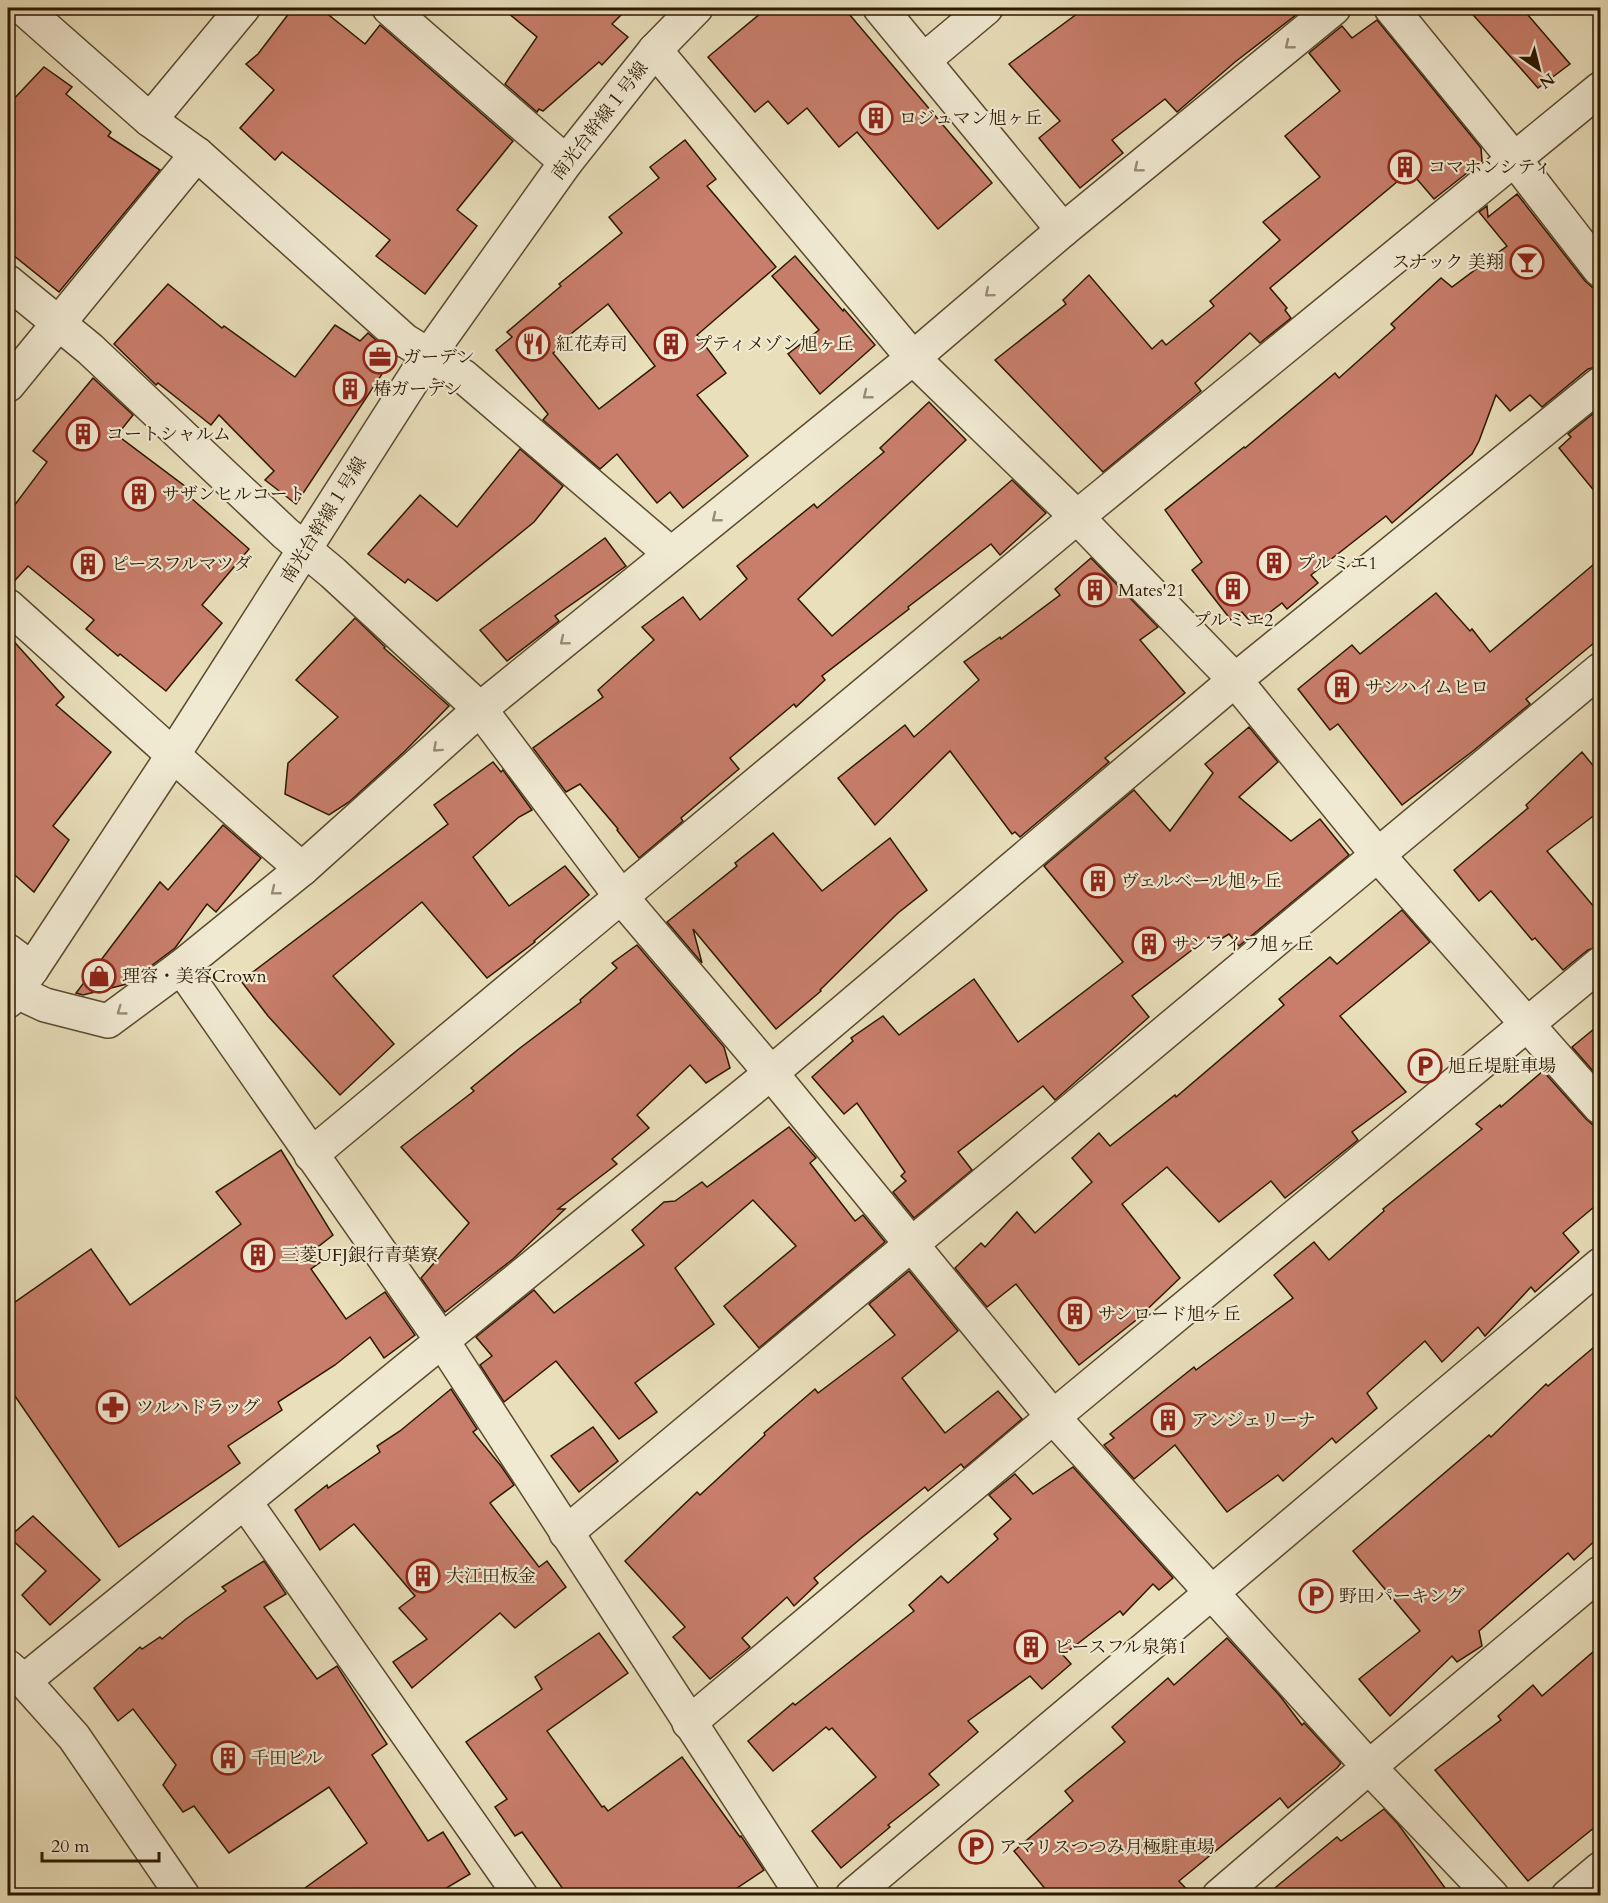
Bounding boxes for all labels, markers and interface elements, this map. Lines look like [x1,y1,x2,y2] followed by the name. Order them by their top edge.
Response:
[1285,37,1296,48] one-way arrow
[1509,39,1569,99] north arrow
[546,57,654,185] street label: 南光台幹線１号線
[1535,67,1559,94] text: N
[858,100,894,136] building icon: ロジュマン旭ヶ丘
[899,106,1043,131] place label: ロジュマン旭ヶ丘
[1387,149,1423,185] building icon: コマホンシティ
[1428,155,1552,180] place label: コマホンシティ
[1134,161,1145,172] one-way arrow
[1509,244,1545,280] bar icon: スナック 美翔
[1392,250,1504,275] place label: スナック 美翔
[985,286,996,297] one-way arrow
[515,326,551,362] restaurant icon: 紅花寿司
[653,326,689,362] building icon: プティメゾン旭ヶ丘
[556,332,628,357] place label: 紅花寿司
[694,332,854,357] place label: プティメゾン旭ヶ丘
[362,339,398,375] office icon: ガーデン
[403,345,475,370] place label: ガーデン
[332,371,368,407] building icon: 椿ガーデン
[373,377,463,402] place label: 椿ガーデン
[863,388,874,399] one-way arrow
[65,416,101,452] building icon: コートシャルム
[106,422,231,447] place label: コートシャルム
[275,452,373,588] street label: 南光台幹線１号線
[121,476,157,512] building icon: サザンヒルコート
[162,482,306,507] place label: サザンヒルコート
[712,511,723,522] one-way arrow
[1256,545,1292,581] building icon: プルミエ1
[70,546,106,582] building icon: ピースフルマツダ
[1297,551,1378,576] place label: プルミエ1
[111,552,252,577] place label: ピースフルマツダ
[1215,571,1251,607] building icon: プルミエ2
[1077,572,1113,608] building icon: Mates'21
[1118,578,1185,603] place label: Mates'21
[1193,608,1273,633] place label: プルミエ2
[560,634,571,645] one-way arrow
[1324,669,1360,705] building icon: サンハイムヒロ
[1365,675,1489,700] place label: サンハイムヒロ
[433,741,444,752] one-way arrow
[1080,863,1116,899] building icon: ヴェルベール旭ヶ丘
[1121,869,1282,894] place label: ヴェルベール旭ヶ丘
[271,884,282,895] one-way arrow
[1131,926,1167,962] building icon: サンライフ旭ヶ丘
[1172,932,1314,957] place label: サンライフ旭ヶ丘
[81,958,117,994] shop icon: 理容・美容Crown
[122,964,267,989] place label: 理容・美容Crown
[117,1004,128,1015] one-way arrow
[1407,1048,1443,1084] parking icon: 旭丘堤駐車場
[1448,1054,1556,1079] place label: 旭丘堤駐車場
[240,1237,276,1273] building icon: 三菱UFJ銀行青葉寮
[281,1243,438,1268] place label: 三菱UFJ銀行青葉寮
[1057,1296,1093,1332] building icon: サンロード旭ヶ丘
[1098,1302,1241,1327] place label: サンロード旭ヶ丘
[95,1389,131,1425] pharmacy icon: ツルハドラッグ
[136,1395,260,1420] place label: ツルハドラッグ
[1150,1402,1186,1438] building icon: アンジェリーナ
[1191,1408,1315,1433] place label: アンジェリーナ
[405,1558,441,1594] building icon: 大江田板金
[446,1564,536,1589] place label: 大江田板金
[1298,1578,1334,1614] parking icon: 野田パーキング
[1339,1584,1464,1609] place label: 野田パーキング
[1013,1629,1049,1665] building icon: ピースフル泉第1
[1054,1635,1187,1660] place label: ピースフル泉第1
[210,1740,246,1776] building icon: 千田ビル
[251,1746,323,1771] place label: 千田ビル
[42,1825,159,1863] scale bar
[958,1829,994,1865] parking icon: アマリスつつみ月極駐車場
[51,1834,90,1859] text: 20 m
[999,1835,1215,1860] place label: アマリスつつみ月極駐車場

